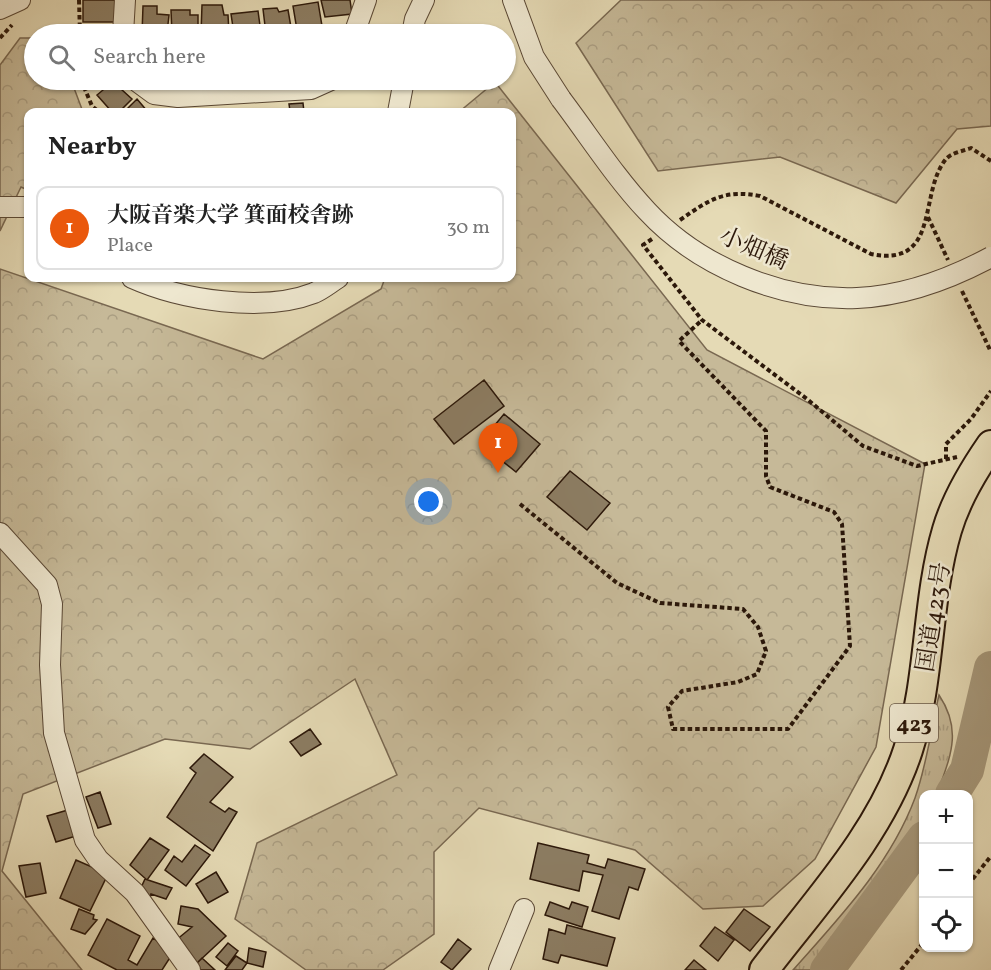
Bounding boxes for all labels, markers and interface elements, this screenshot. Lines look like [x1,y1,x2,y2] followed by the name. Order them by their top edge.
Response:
[24,24,516,90] search box
[45,41,78,74] icon: search
[93,42,206,73] text: Search here
[48,129,137,165] text: Nearby
[107,201,353,232] text: 大阪音楽大学 箕面校舎跡
[65,214,74,242] text: 1
[446,214,490,242] text: 30 m
[713,220,793,280] street label: 小畑橋
[107,232,153,260] text: Place
[478,424,518,473] pin: 1
[414,487,443,516] your location
[910,560,960,675] street label: 国道423号
[890,704,938,742] road number: 423
[919,790,973,952] map controls
[919,790,973,844] button: +
[919,844,973,898] button: −
[919,898,973,952] button: locate

